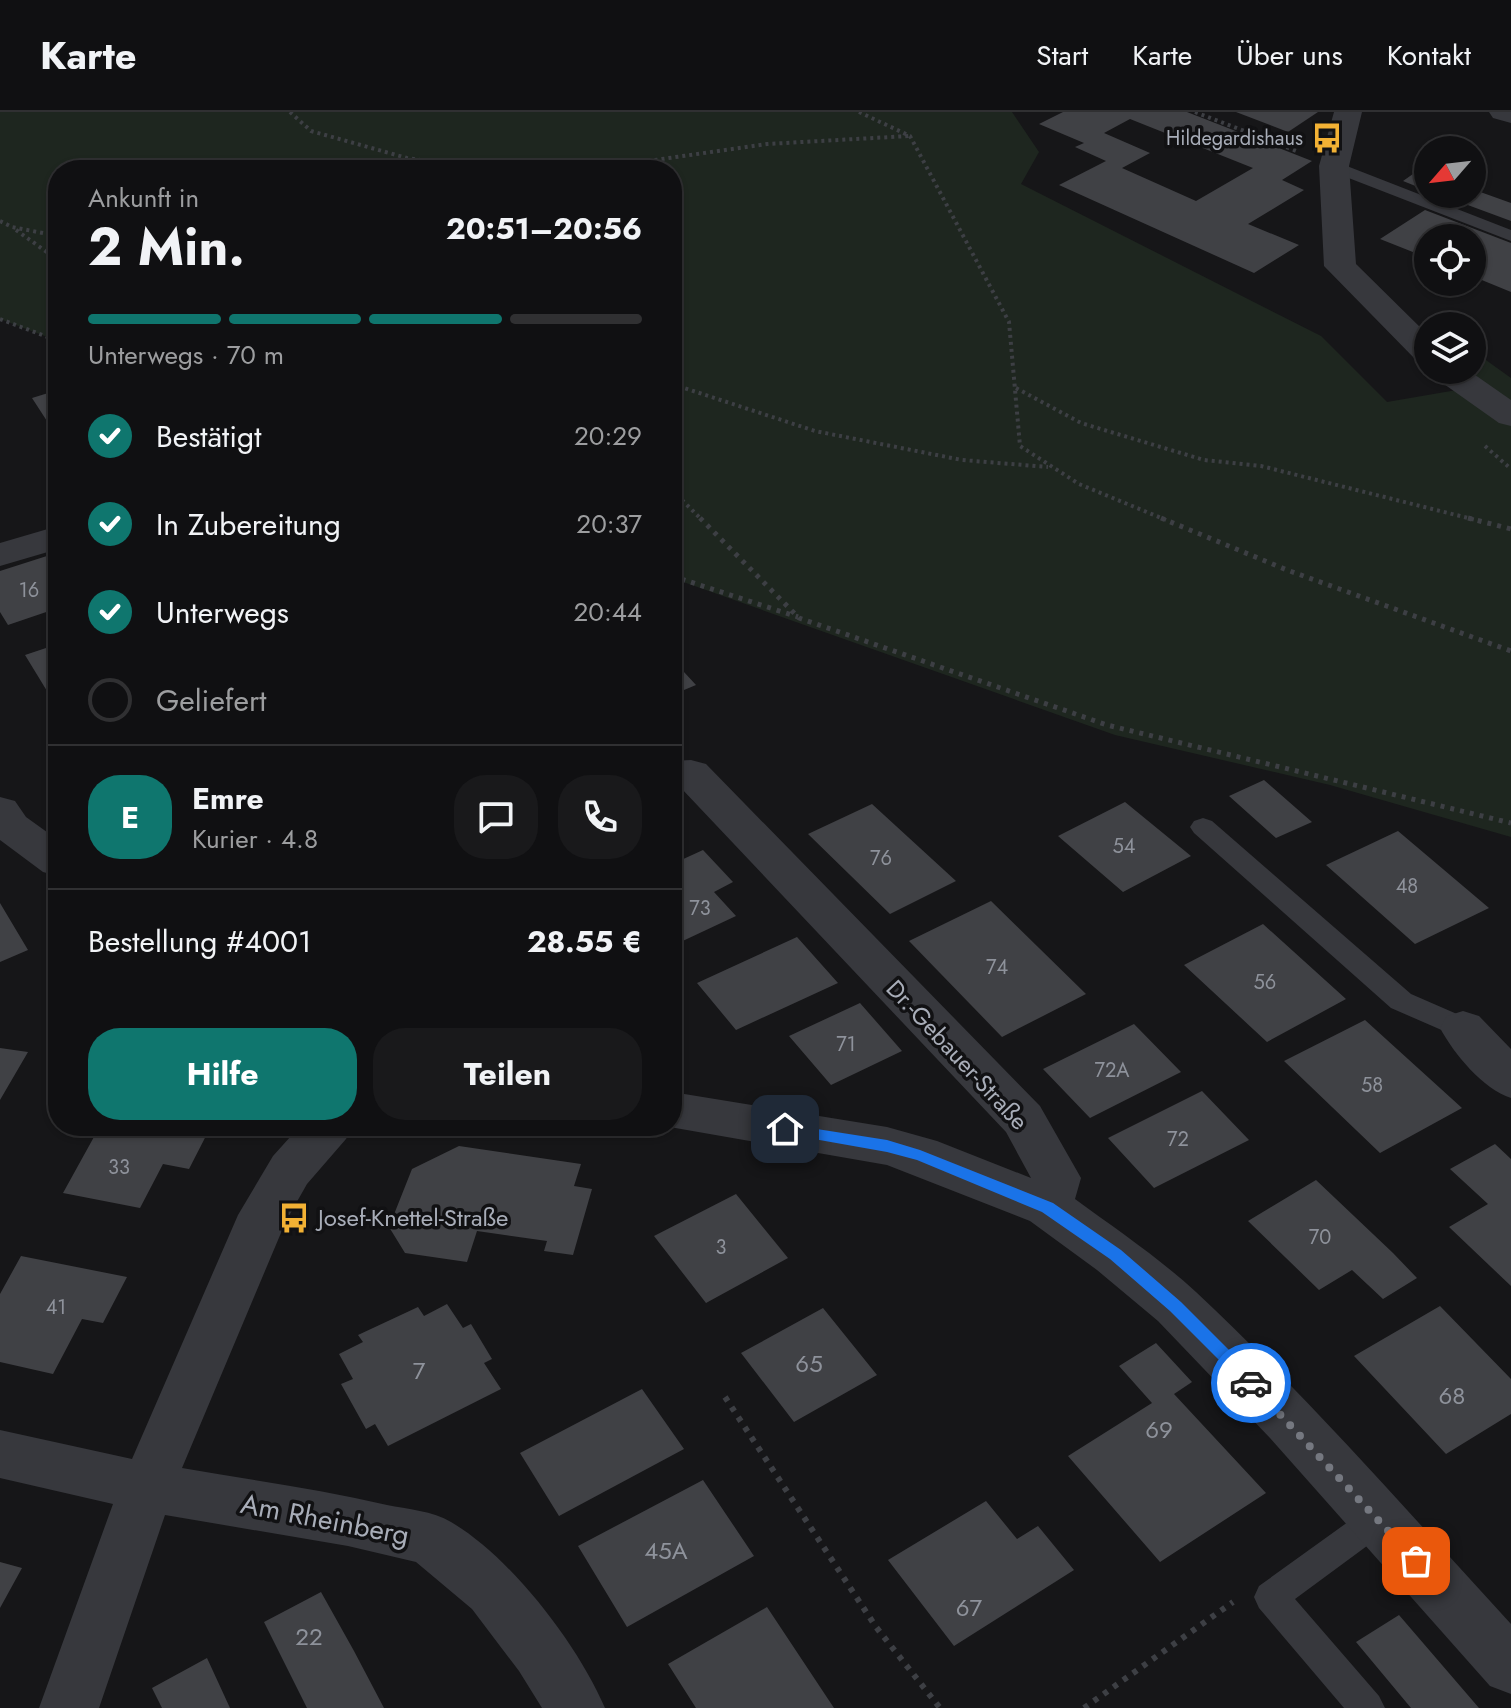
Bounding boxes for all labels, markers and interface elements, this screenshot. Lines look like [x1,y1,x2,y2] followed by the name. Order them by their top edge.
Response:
[40,28,137,83] text: Karte
[1036,35,1088,76] text: Start
[1132,35,1192,76] text: Karte
[1236,35,1343,76] text: Über uns
[1387,35,1471,76] text: Kontakt
[1310,121,1344,155] bus stop icon: Hildegardishaus
[1166,124,1303,153] place label: Hildegardishaus
[1414,136,1486,208] north arrow
[1414,136,1486,384] map controls
[88,179,199,217] text: Ankunft in
[446,207,642,250] text: 20:51–20:56
[88,209,245,285] text: 2 Min.
[1414,224,1486,296] button: locate
[1414,312,1486,384] button: layers
[88,336,284,374] text: Unterwegs · 70 m
[88,414,132,458] icon: check
[156,415,261,458] text: Bestätigt
[574,417,642,455] text: 20:29
[88,502,132,546] icon: check
[156,503,341,546] text: In Zubereitung
[576,505,642,543] text: 20:37
[19,576,39,605] house number: 16
[88,590,132,634] icon: check
[156,591,289,634] text: Unterwegs
[573,593,642,631] text: 20:44
[156,679,266,722] text: Geliefert
[454,775,538,859] button: chat
[558,775,642,859] button: phone
[192,777,264,820] text: Emre
[121,796,139,839] text: E
[192,820,318,858] text: Kurier · 4.8
[1113,832,1136,861] house number: 54
[870,844,892,873] house number: 76
[1396,872,1418,901] house number: 48
[689,894,711,923] house number: 73
[88,920,311,963] text: Bestellung #4001
[527,920,642,963] text: 28.55 €
[986,953,1008,982] house number: 74
[1254,968,1276,997] house number: 56
[878,972,1036,1138] street label: Dr.-Gebauer-Straße
[88,1028,357,1120] button: Hilfe
[373,1028,642,1120] button: Teilen
[836,1030,856,1059] house number: 71
[1094,1056,1130,1085] house number: 72A
[1361,1071,1383,1100] house number: 58
[751,1095,819,1163] pin
[763,1107,807,1151] icon: home
[1167,1125,1189,1154] house number: 72
[108,1153,130,1182] house number: 33
[315,1200,508,1235] place label: Josef-Knettel-Straße
[277,1201,311,1235] bus stop icon: Josef-Knettel-Straße
[1309,1223,1331,1252] house number: 70
[716,1233,727,1262] house number: 3
[46,1293,66,1322] house number: 41
[1211,1343,1291,1423] courier
[795,1346,823,1381] house number: 65
[413,1353,426,1388] house number: 7
[1229,1361,1273,1405] icon: car
[1439,1378,1465,1413] house number: 68
[1145,1412,1173,1447] house number: 69
[237,1483,413,1556] street label: Am Rheinberg
[1382,1527,1450,1595] pin
[644,1533,688,1568] house number: 45A
[1394,1539,1438,1583] icon: bag
[956,1590,983,1625] house number: 67
[295,1619,323,1654] house number: 22

